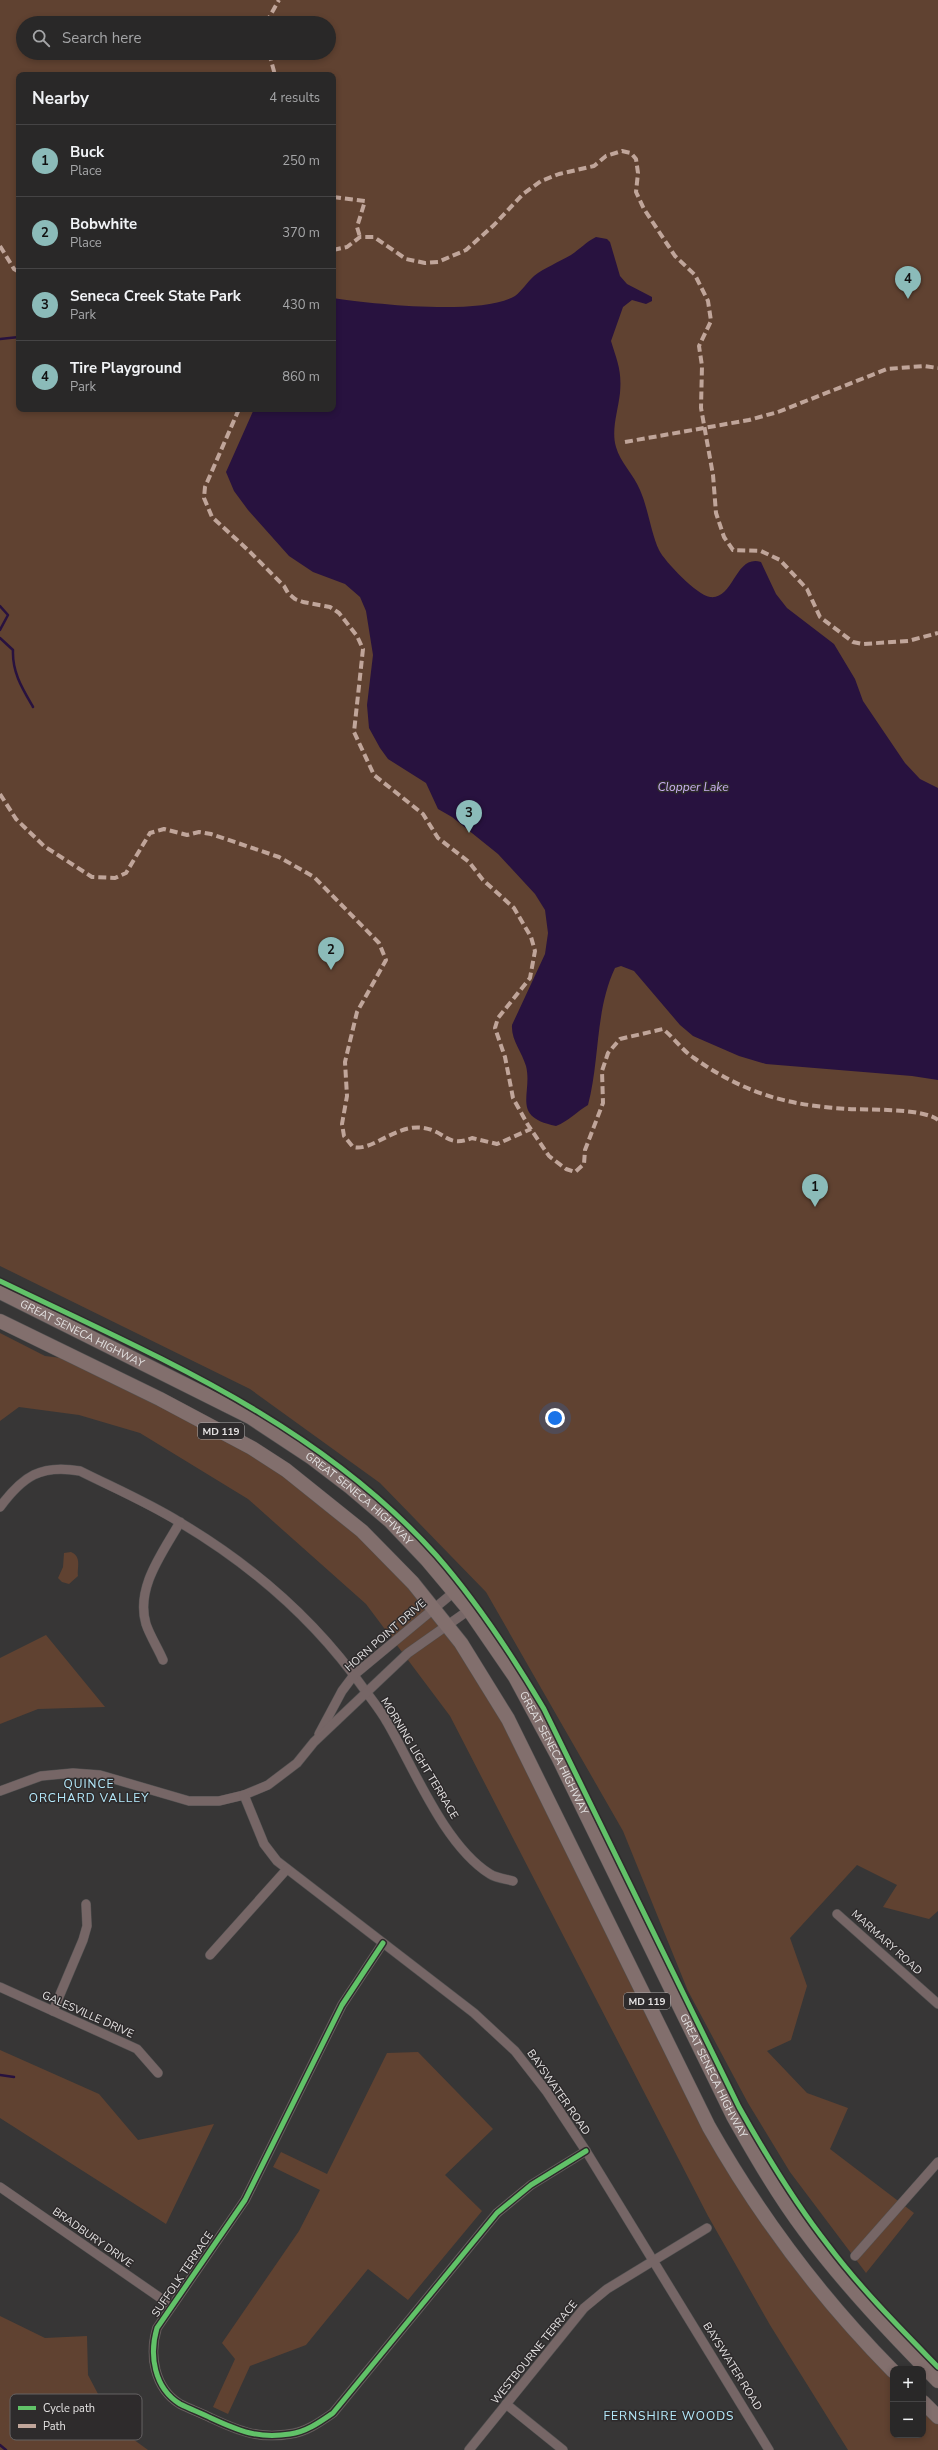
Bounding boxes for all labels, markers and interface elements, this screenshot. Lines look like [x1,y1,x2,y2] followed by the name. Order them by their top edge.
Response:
[16,16,336,60] search box
[30,27,52,49] icon: search
[62,28,142,48] text: Search here
[32,87,89,110] text: Nearby
[269,89,320,107] text: 4 results
[70,142,104,162] text: Buck
[41,152,49,170] text: 1
[282,152,320,170] text: 250 m
[70,162,102,180] text: Place
[70,214,137,234] text: Bobwhite
[41,224,49,242] text: 2
[282,224,320,242] text: 370 m
[70,234,102,252] text: Place
[895,266,921,299] pin: 4
[70,286,241,306] text: Seneca Creek State Park
[41,296,49,314] text: 3
[282,296,320,314] text: 430 m
[70,306,96,324] text: Park
[70,358,181,378] text: Tire Playground
[41,368,49,386] text: 4
[282,368,320,386] text: 860 m
[70,378,96,396] text: Park
[657,779,729,795] water label: Clopper Lake
[456,800,482,833] pin: 3
[318,937,344,970] pin: 2
[802,1174,828,1207] pin: 1
[17,1296,147,1371] street label: GREAT SENECA HIGHWAY
[545,1408,565,1428] your location
[198,1423,244,1439] road number: MD 119
[302,1449,416,1549] street label: GREAT SENECA HIGHWAY
[341,1596,429,1675] street label: HORN POINT DRIVE
[516,1689,592,1818] street label: GREAT SENECA HIGHWAY
[377,1695,462,1822] street label: MORNING LIGHT TERRACE
[29,1776,149,1806] district label: QUINCE ORCHARD VALLEY
[848,1906,925,1978] street label: MARMARY ROAD
[40,1988,136,2041] street label: GALESVILLE DRIVE
[624,1993,670,2009] road number: MD 119
[676,2011,751,2141] street label: GREAT SENECA HIGHWAY
[523,2047,594,2138] street label: BAYSWATER ROAD
[49,2204,136,2271] street label: BRADBURY DRIVE
[148,2229,217,2320] street label: SUFFOLK TERRACE
[488,2297,581,2407] street label: WESTBOURNE TERRACE
[699,2319,766,2413] street label: BAYSWATER ROAD
[890,2366,926,2438] map controls
[890,2366,926,2402] button: +
[10,2394,142,2440] legend
[43,2401,95,2416] text: Cycle path
[890,2402,926,2438] button: −
[604,2408,734,2424] district label: FERNSHIRE WOODS
[43,2419,66,2434] text: Path

